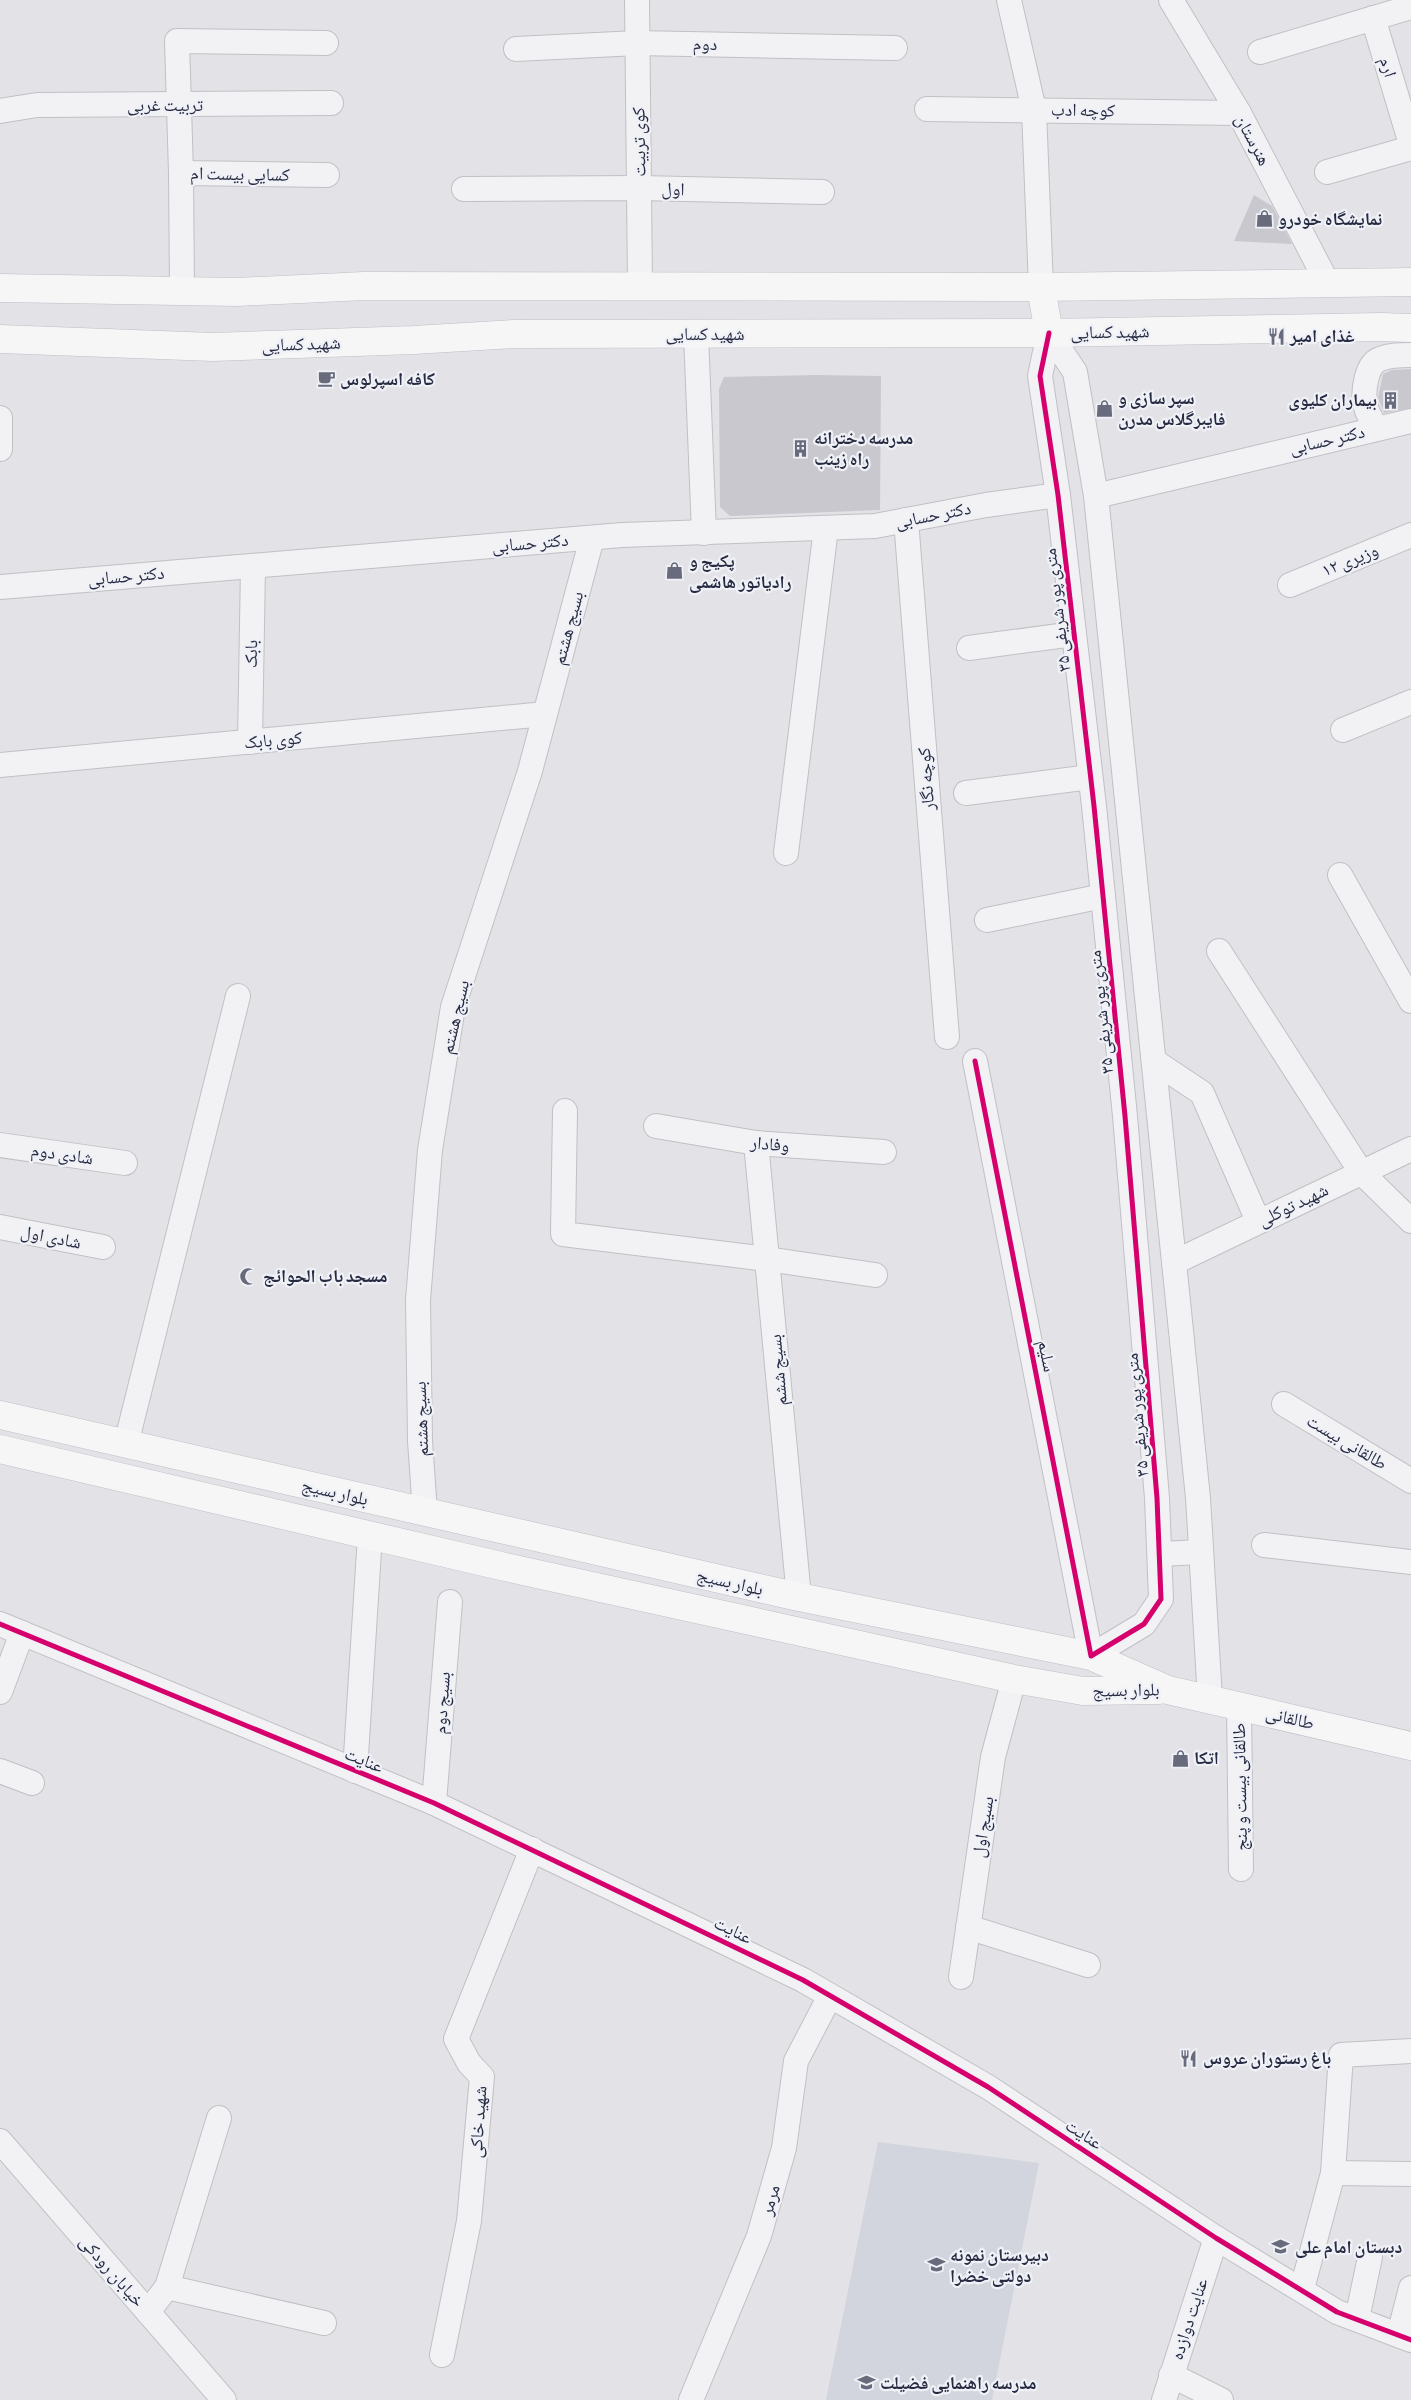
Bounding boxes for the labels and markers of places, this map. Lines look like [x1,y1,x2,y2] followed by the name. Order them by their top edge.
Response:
[1254,209,1274,229] shop icon: نمایشگاه خودرو
[1278,210,1382,229] place label: نمایشگاه خودرو
[1266,326,1286,346] restaurant icon: غذای امیر
[1289,328,1355,347] place label: غذای امیر
[316,369,336,389] cafe icon: کافه اسپرلوس
[340,371,435,390] place label: کافه اسپرلوس
[1118,390,1225,430] place label: سپر سازی و فایبرگلاس مدرن
[1381,390,1401,410] building icon: بیماران کلیوی
[1288,392,1377,411] place label: بیماران کلیوی
[1094,398,1114,418] shop icon: سپر سازی و فایبرگلاس مدرن
[814,430,913,470] place label: مدرسه دخترانه راه زینب
[790,438,810,458] building icon: مدرسه دخترانه راه زینب
[689,553,792,593] place label: پکیج و رادیاتور هاشمی
[665,561,685,581] shop icon: پکیج و رادیاتور هاشمی
[239,1266,259,1286] mosque icon: مسجد باب الحوائج
[263,1268,387,1288] place label: مسجد باب الحوائج
[1170,1748,1190,1768] shop icon: اتکا
[1194,1750,1219,1768] place label: اتکا
[1179,2048,1199,2068] restaurant icon: باغ رستوران عروس
[1203,2050,1331,2069] place label: باغ رستوران عروس
[1271,2237,1291,2257] school or university icon: دبستان امام علی
[1295,2239,1402,2259] place label: دبستان امام علی
[950,2247,1049,2287] place label: دبیرستان نمونه دولتی خضرا
[926,2255,946,2275] school or university icon: دبیرستان نمونه دولتی خضرا
[856,2373,876,2393] school or university icon: مدرسه راهنمایی فضیلت
[880,2375,1037,2394] place label: مدرسه راهنمایی فضیلت

